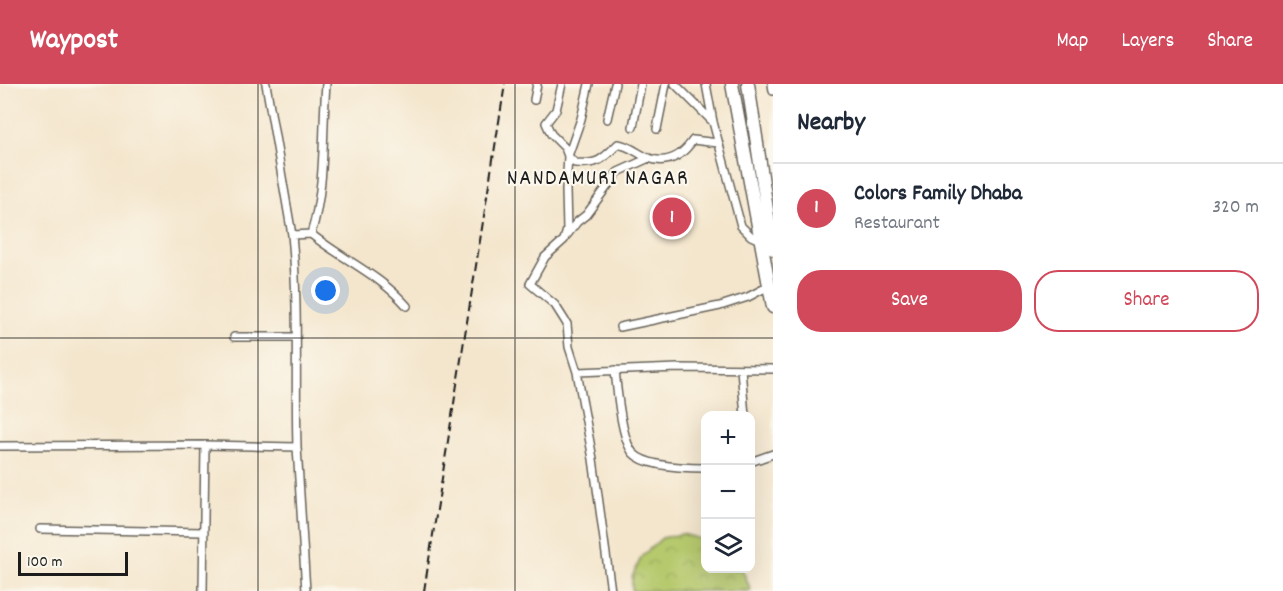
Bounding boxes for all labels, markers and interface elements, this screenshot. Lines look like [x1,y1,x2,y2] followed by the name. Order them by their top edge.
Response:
[30,22,118,62] text: Waypost
[1057,27,1088,57] text: Map
[1121,27,1174,57] text: Layers
[1207,27,1253,57] text: Share
[797,105,865,142] text: Nearby
[507,164,689,195] district label: NANDAMURI NAGAR
[854,179,1022,210] text: Colors Family Dhaba
[652,194,692,240] pin: 1
[814,194,819,222] text: 1
[1212,194,1259,222] text: 320 m
[854,210,940,238] text: Restaurant
[797,270,1022,332] button: Save
[1034,270,1259,332] button: Share
[311,276,340,305] your location
[701,411,755,573] map controls
[701,411,755,465] button: +
[701,465,755,519] button: −
[701,519,755,573] button: layers
[18,549,128,576] scale bar
[27,551,63,574] text: 100 m

